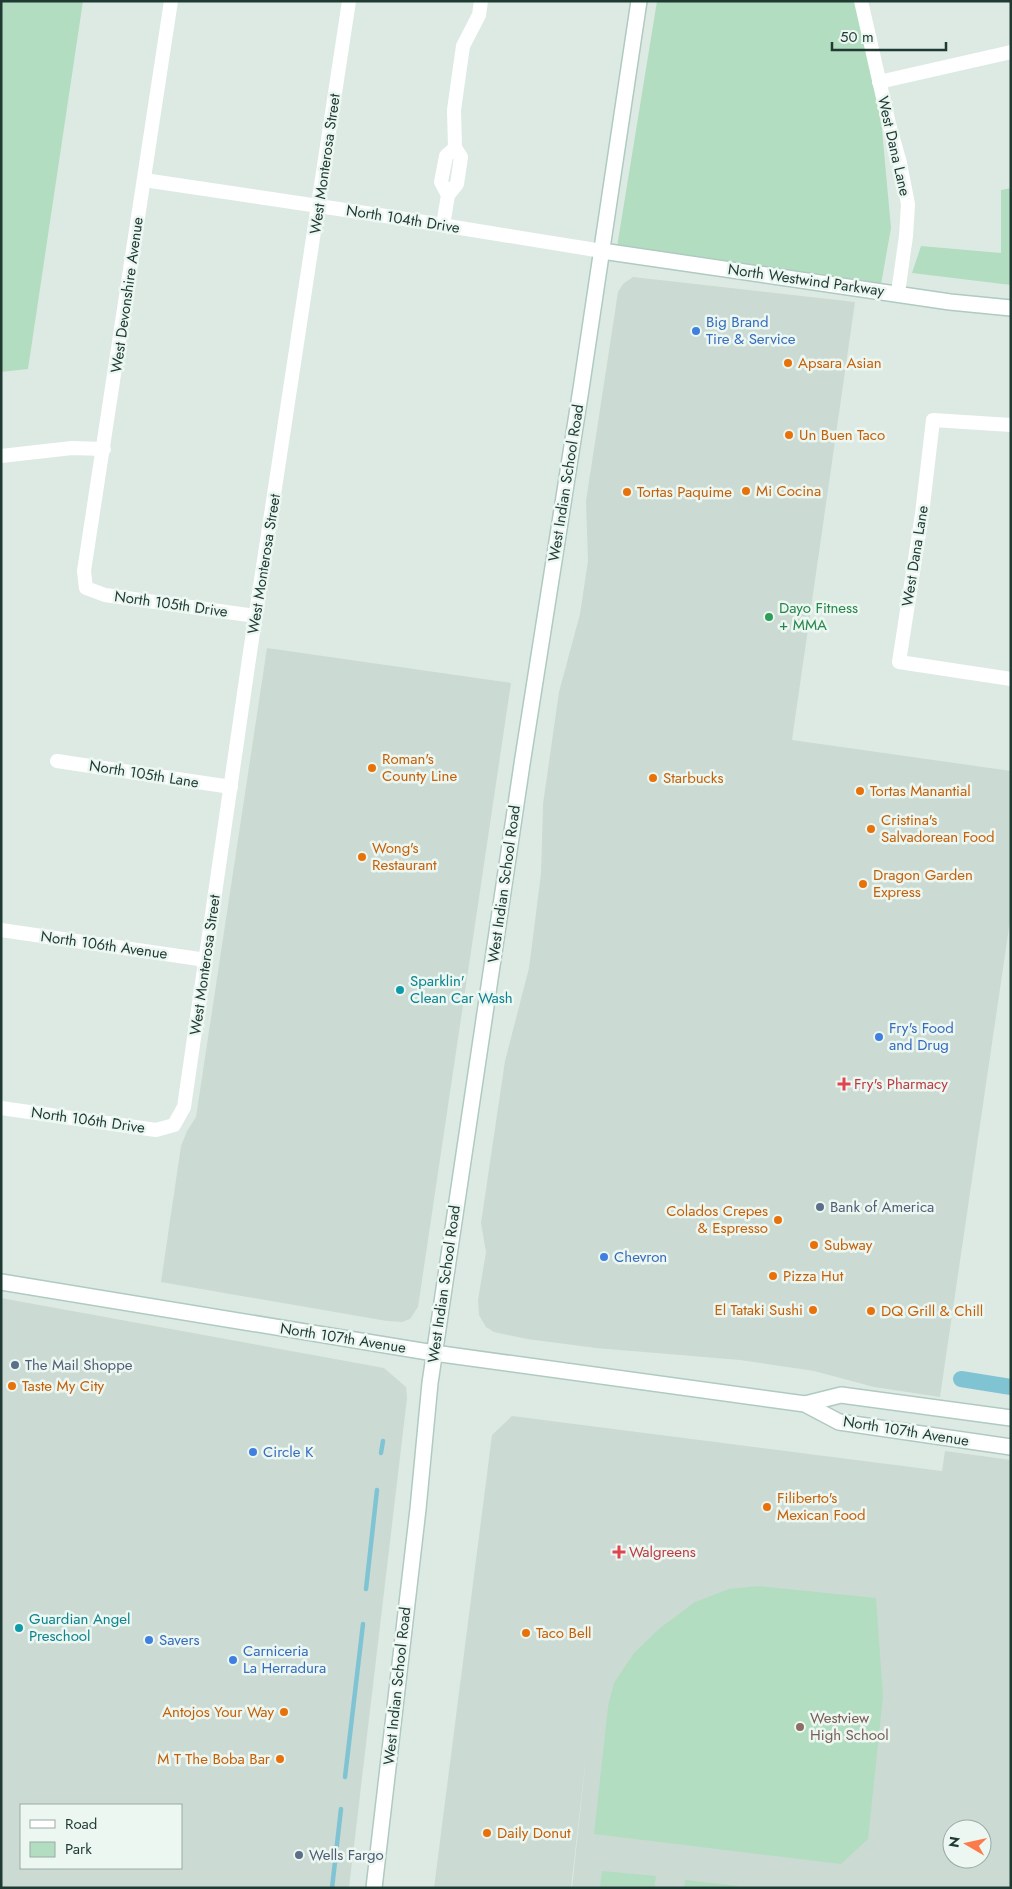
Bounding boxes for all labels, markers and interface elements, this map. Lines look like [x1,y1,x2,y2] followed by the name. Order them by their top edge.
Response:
[832,20,946,52] scale bar
[840,26,874,48] text: 50 m
[304,92,346,236] street label: West Monterosa Street
[872,94,916,198] street label: West Dana Lane
[345,199,462,239] street label: North 104th Drive
[105,215,149,374] street label: West Devonshire Avenue
[726,258,886,302] street label: North Westwind Parkway
[706,311,796,350] place label: Big Brand Tire & Service
[690,325,702,337] marker: Big Brand Tire & Service
[798,352,882,374] place label: Apsara Asian
[782,357,794,369] marker: Apsara Asian
[543,403,589,563] street label: West Indian School Road
[799,424,885,446] place label: Un Buen Taco
[783,429,795,441] marker: Un Buen Taco
[756,480,821,502] place label: Mi Cocina
[637,481,732,503] place label: Tortas Paquime
[740,485,752,497] marker: Mi Cocina
[621,486,633,498] marker: Tortas Paquime
[242,492,286,636] street label: West Monterosa Street
[896,504,934,608] street label: West Dana Lane
[113,585,229,623] street label: North 105th Drive
[779,597,858,636] place label: Dayo Fitness + MMA
[763,611,775,623] marker: Dayo Fitness + MMA
[382,748,457,787] place label: Roman's County Line
[88,754,201,794] street label: North 105th Lane
[366,762,378,774] marker: Roman's County Line
[663,767,723,789] place label: Starbucks
[647,772,659,784] marker: Starbucks
[870,780,971,802] place label: Tortas Manantial
[854,785,866,797] marker: Tortas Manantial
[482,804,526,964] street label: West Indian School Road
[881,809,995,848] place label: Cristina's Salvadorean Food
[865,823,877,835] marker: Cristina's Salvadorean Food
[372,837,437,876] place label: Wong's Restaurant
[356,851,368,863] marker: Wong's Restaurant
[873,864,973,903] place label: Dragon Garden Express
[857,878,869,890] marker: Dragon Garden Express
[184,893,226,1037] street label: West Monterosa Street
[39,925,169,965] street label: North 106th Avenue
[410,970,513,1009] place label: Sparklin' Clean Car Wash
[394,984,406,996] marker: Sparklin' Clean Car Wash
[889,1017,954,1056] place label: Fry's Food and Drug
[873,1031,885,1043] marker: Fry's Food and Drug
[854,1073,948,1095] place label: Fry's Pharmacy
[838,1078,850,1090] marker: Fry's Pharmacy
[30,1101,147,1139] street label: North 106th Drive
[830,1196,934,1218] place label: Bank of America
[666,1200,768,1239] place label: Colados Crepes & Espresso
[814,1201,826,1213] marker: Bank of America
[422,1204,466,1364] street label: West Indian School Road
[772,1214,784,1226] marker: Colados Crepes & Espresso
[824,1234,873,1256] place label: Subway
[808,1239,820,1251] marker: Subway
[614,1246,667,1268] place label: Chevron
[598,1251,610,1263] marker: Chevron
[783,1265,844,1287] place label: Pizza Hut
[767,1270,779,1282] marker: Pizza Hut
[714,1299,803,1321] place label: El Tataki Sushi
[881,1300,983,1322] place label: DQ Grill & Chill
[807,1304,819,1316] marker: El Tataki Sushi
[865,1305,877,1317] marker: DQ Grill & Chill
[278,1317,408,1359] street label: North 107th Avenue
[25,1354,133,1376] place label: The Mail Shoppe
[9,1359,21,1371] marker: The Mail Shoppe
[22,1375,105,1397] place label: Taste My City
[6,1380,18,1392] marker: Taste My City
[841,1410,971,1452] street label: North 107th Avenue
[263,1441,314,1463] place label: Circle K
[247,1446,259,1458] marker: Circle K
[777,1487,866,1526] place label: Filiberto's Mexican Food
[761,1501,773,1513] marker: Filiberto's Mexican Food
[629,1541,696,1563] place label: Walgreens
[613,1546,625,1558] marker: Walgreens
[378,1606,416,1766] street label: West Indian School Road
[29,1608,130,1647] place label: Guardian Angel Preschool
[13,1622,25,1634] marker: Guardian Angel Preschool
[536,1622,592,1644] place label: Taco Bell
[520,1627,532,1639] marker: Taco Bell
[159,1629,200,1651] place label: Savers
[143,1634,155,1646] marker: Savers
[243,1640,326,1679] place label: Carniceria La Herradura
[227,1654,239,1666] marker: Carniceria La Herradura
[162,1701,274,1723] place label: Antojos Your Way
[278,1706,290,1718] marker: Antojos Your Way
[810,1707,889,1746] place label: Westview High School
[794,1721,806,1733] marker: Westview High School
[157,1748,271,1770] place label: M T The Boba Bar
[274,1753,286,1765] marker: M T The Boba Bar
[20,1804,182,1869] legend
[65,1813,97,1835] text: Road
[942,1819,992,1869] north arrow
[497,1822,571,1844] place label: Daily Donut
[481,1827,493,1839] marker: Daily Donut
[943,1835,965,1849] text: N
[65,1838,92,1860] text: Park
[309,1844,384,1866] place label: Wells Fargo
[293,1849,305,1861] marker: Wells Fargo

